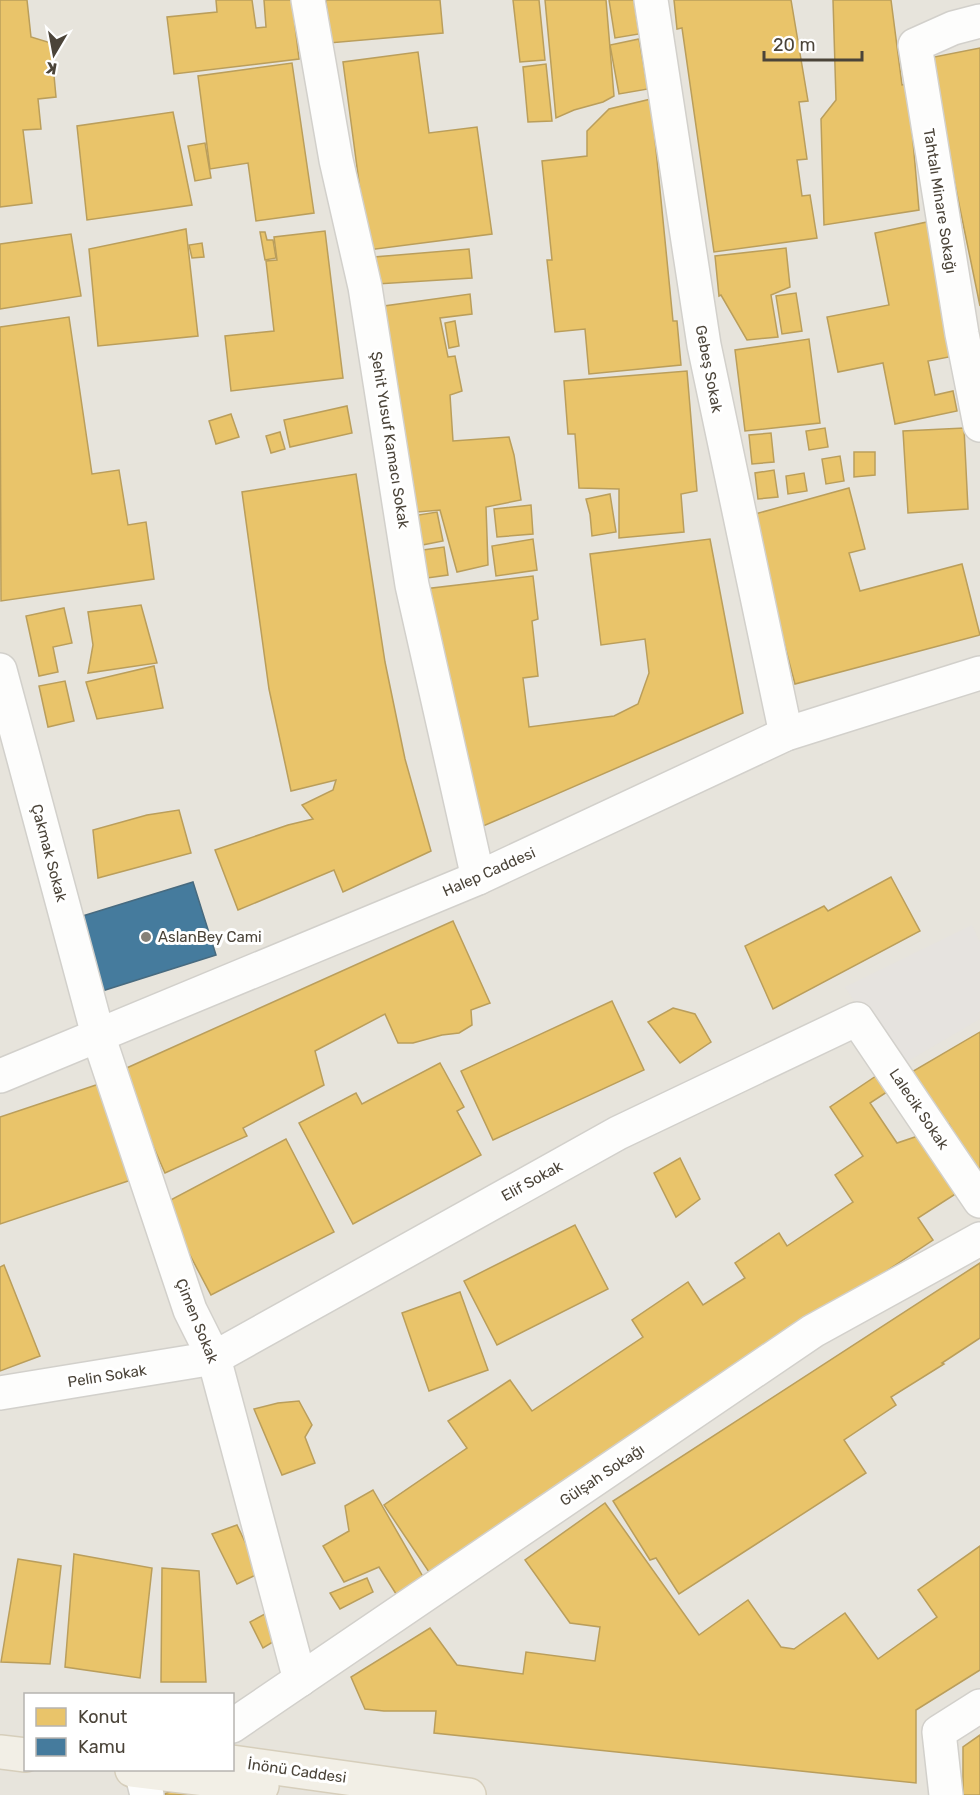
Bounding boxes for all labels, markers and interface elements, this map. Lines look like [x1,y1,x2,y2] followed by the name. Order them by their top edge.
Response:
[24,24,84,84] north arrow
[764,24,862,62] scale bar
[773,34,815,56] text: 20 m
[44,58,58,79] text: K
[920,127,960,275] street label: Tahtalı Minare Sokağı
[692,324,726,415] street label: Gebeş Sokak
[367,350,413,530] street label: Şehit Yusuf Kamacı Sokak
[27,802,71,904] street label: Çakmak Sokak
[440,844,538,900] street label: Halep Caddesi
[158,928,262,946] place label: AslanBey Cami
[139,930,153,944] marker: AslanBey Cami
[885,1065,953,1153] street label: Lalecik Sokak
[498,1157,566,1205] street label: Elif Sokak
[172,1276,222,1366] street label: Çimen Sokak
[66,1361,148,1391] street label: Pelin Sokak
[556,1440,648,1510] street label: Gülşah Sokağı
[24,1693,234,1771] legend
[78,1706,127,1728] text: Konut
[78,1736,125,1758] text: Kamu
[247,1755,347,1787] street label: İnönü Caddesi

